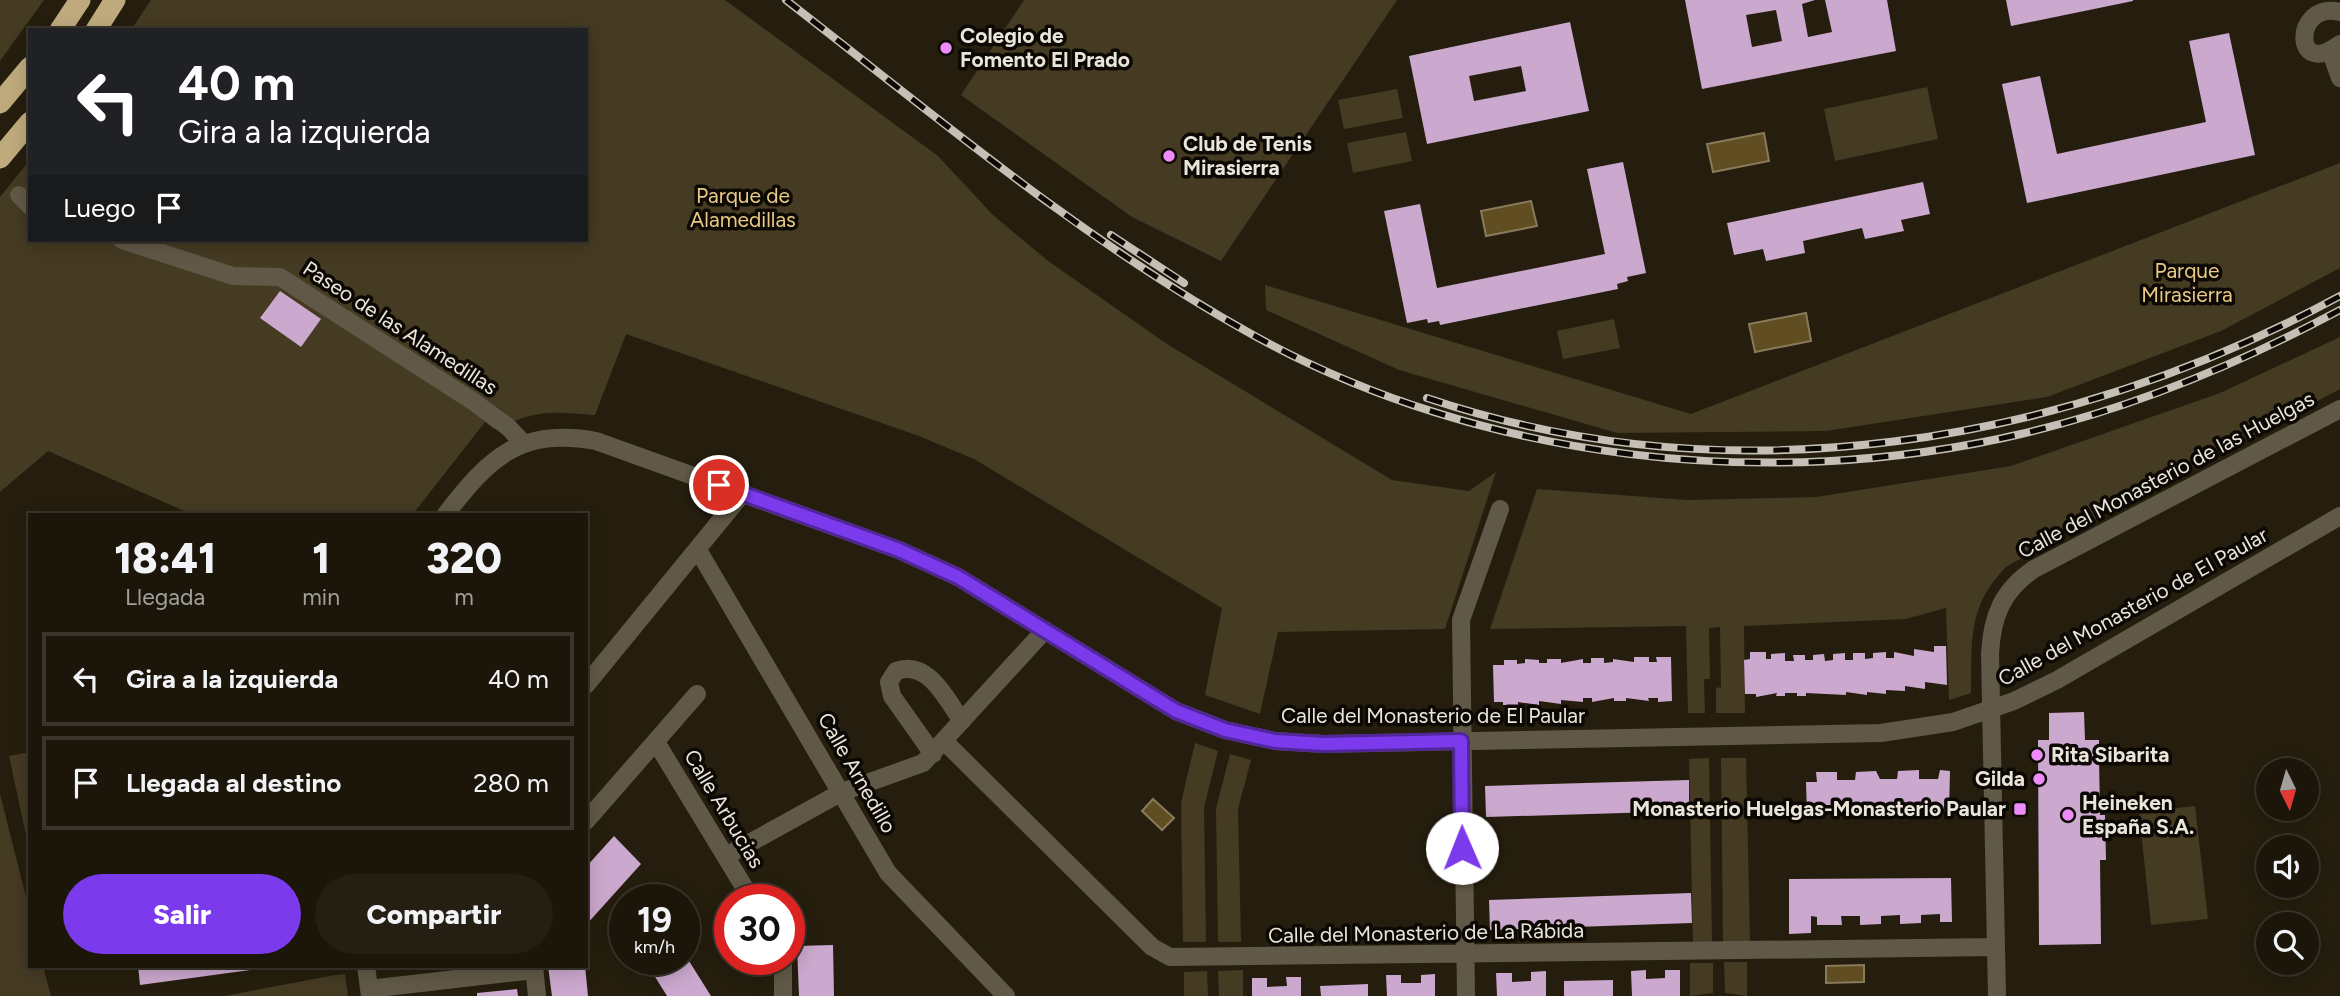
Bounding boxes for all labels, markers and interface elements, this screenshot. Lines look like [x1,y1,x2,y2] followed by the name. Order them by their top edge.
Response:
[960,23,1130,72] place label: Colegio de Fomento El Prado
[938,40,954,56] marker: Colegio de Fomento El Prado
[178,53,295,112] text: 40 m
[63,56,154,147] icon: left
[178,113,431,151] text: Gira a la izquierda
[1183,131,1312,180] place label: Club de Tenis Mirasierra
[1161,148,1177,164] marker: Club de Tenis Mirasierra
[690,183,796,232] park label: Parque de Alamedillas
[150,189,188,227] icon: arrive
[63,192,136,224] text: Luego
[299,255,502,400] street label: Paseo de las Alamedillas
[2141,258,2233,307] park label: Parque Mirasierra
[2013,386,2318,563] street label: Calle del Monasterio de las Huelgas
[689,455,749,515] pin
[700,466,738,504] icon: arrive
[1994,522,2272,691] street label: Calle del Monasterio de El Paular
[114,533,216,584] text: 18:41
[312,533,330,584] text: 1
[426,533,502,584] text: 320
[125,583,205,611] text: Llegada
[302,583,340,611] text: min
[454,583,474,611] text: m
[67,660,105,698] icon: left
[126,663,338,695] text: Gira a la izquierda
[488,663,549,695] text: 40 m
[1281,703,1585,728] street label: Calle del Monasterio de El Paular
[813,708,902,837] street label: Calle Arnedillo
[2051,742,2169,767] place label: Rita Sibarita
[679,745,770,873] street label: Calle Arbucias
[2029,747,2045,763] marker: Rita Sibarita
[2256,758,2319,821] north arrow
[2256,758,2319,975] map controls
[67,764,105,802] icon: arrive
[1975,766,2025,791] place label: Gilda
[126,767,341,799] text: Llegada al destino
[473,767,549,799] text: 280 m
[2031,771,2047,787] marker: Gilda
[2082,790,2194,839] place label: Heineken España S.A.
[1632,796,2006,821] place label: Monasterio Huelgas-Monasterio Paular
[2012,801,2028,817] marker: Monasterio Huelgas-Monasterio Paular
[2060,807,2076,823] marker: Heineken España S.A.
[1425,811,1499,885] position arrow
[2256,835,2319,898] button: sound
[63,874,301,954] button: Salir
[315,874,553,954] button: Compartir
[714,884,805,975] speed limit sign: 30
[637,899,672,941] text: 19
[2256,912,2319,975] button: search
[1268,917,1584,948] street label: Calle del Monasterio de La Rábida
[634,936,675,958] text: km/h

